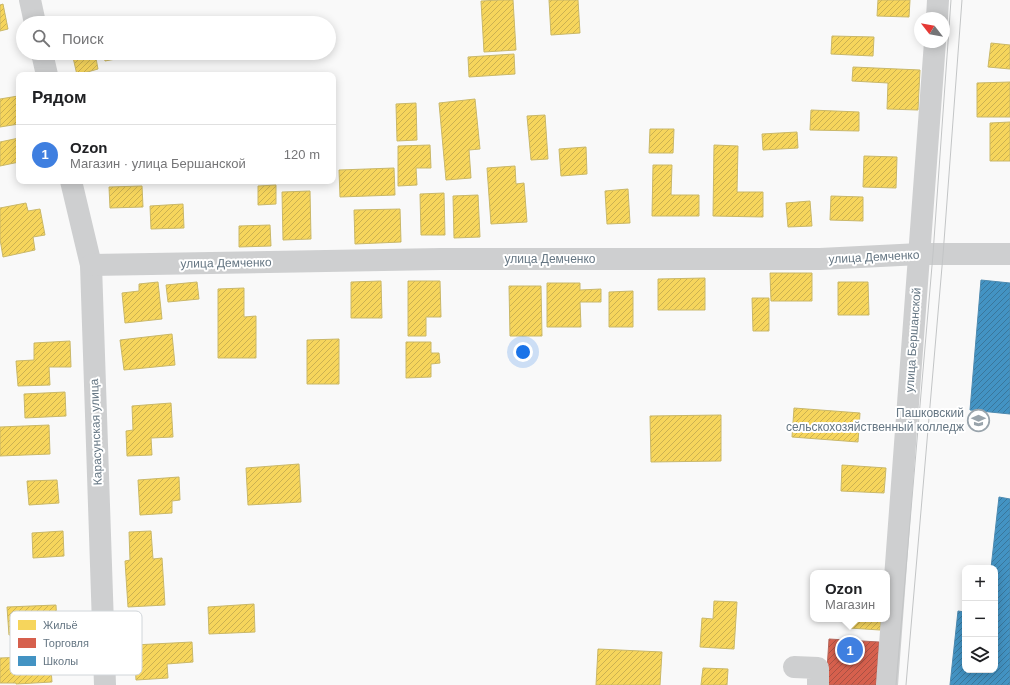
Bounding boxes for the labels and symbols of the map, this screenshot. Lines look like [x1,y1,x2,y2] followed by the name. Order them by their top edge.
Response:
[914,12,950,48] north arrow
[828,248,920,266] street label: улица Демченко
[505,252,596,266] street label: улица Демченко
[180,255,272,271] street label: улица Демченко
[902,287,924,393] street label: улица Бершанской
[513,342,533,362] your location
[87,378,105,486] street label: Карасунская улица
[786,406,964,434] place label: Пашковский сельскохозяйственный колледж
[966,407,992,433] school or university icon: Пашковский сельскохозяйственный колледж
[10,611,142,675] legend
[43,619,78,631] text: Жильё
[837,635,863,665] pin: 1
[43,637,89,649] text: Торговля
[43,655,78,667] text: Школы

